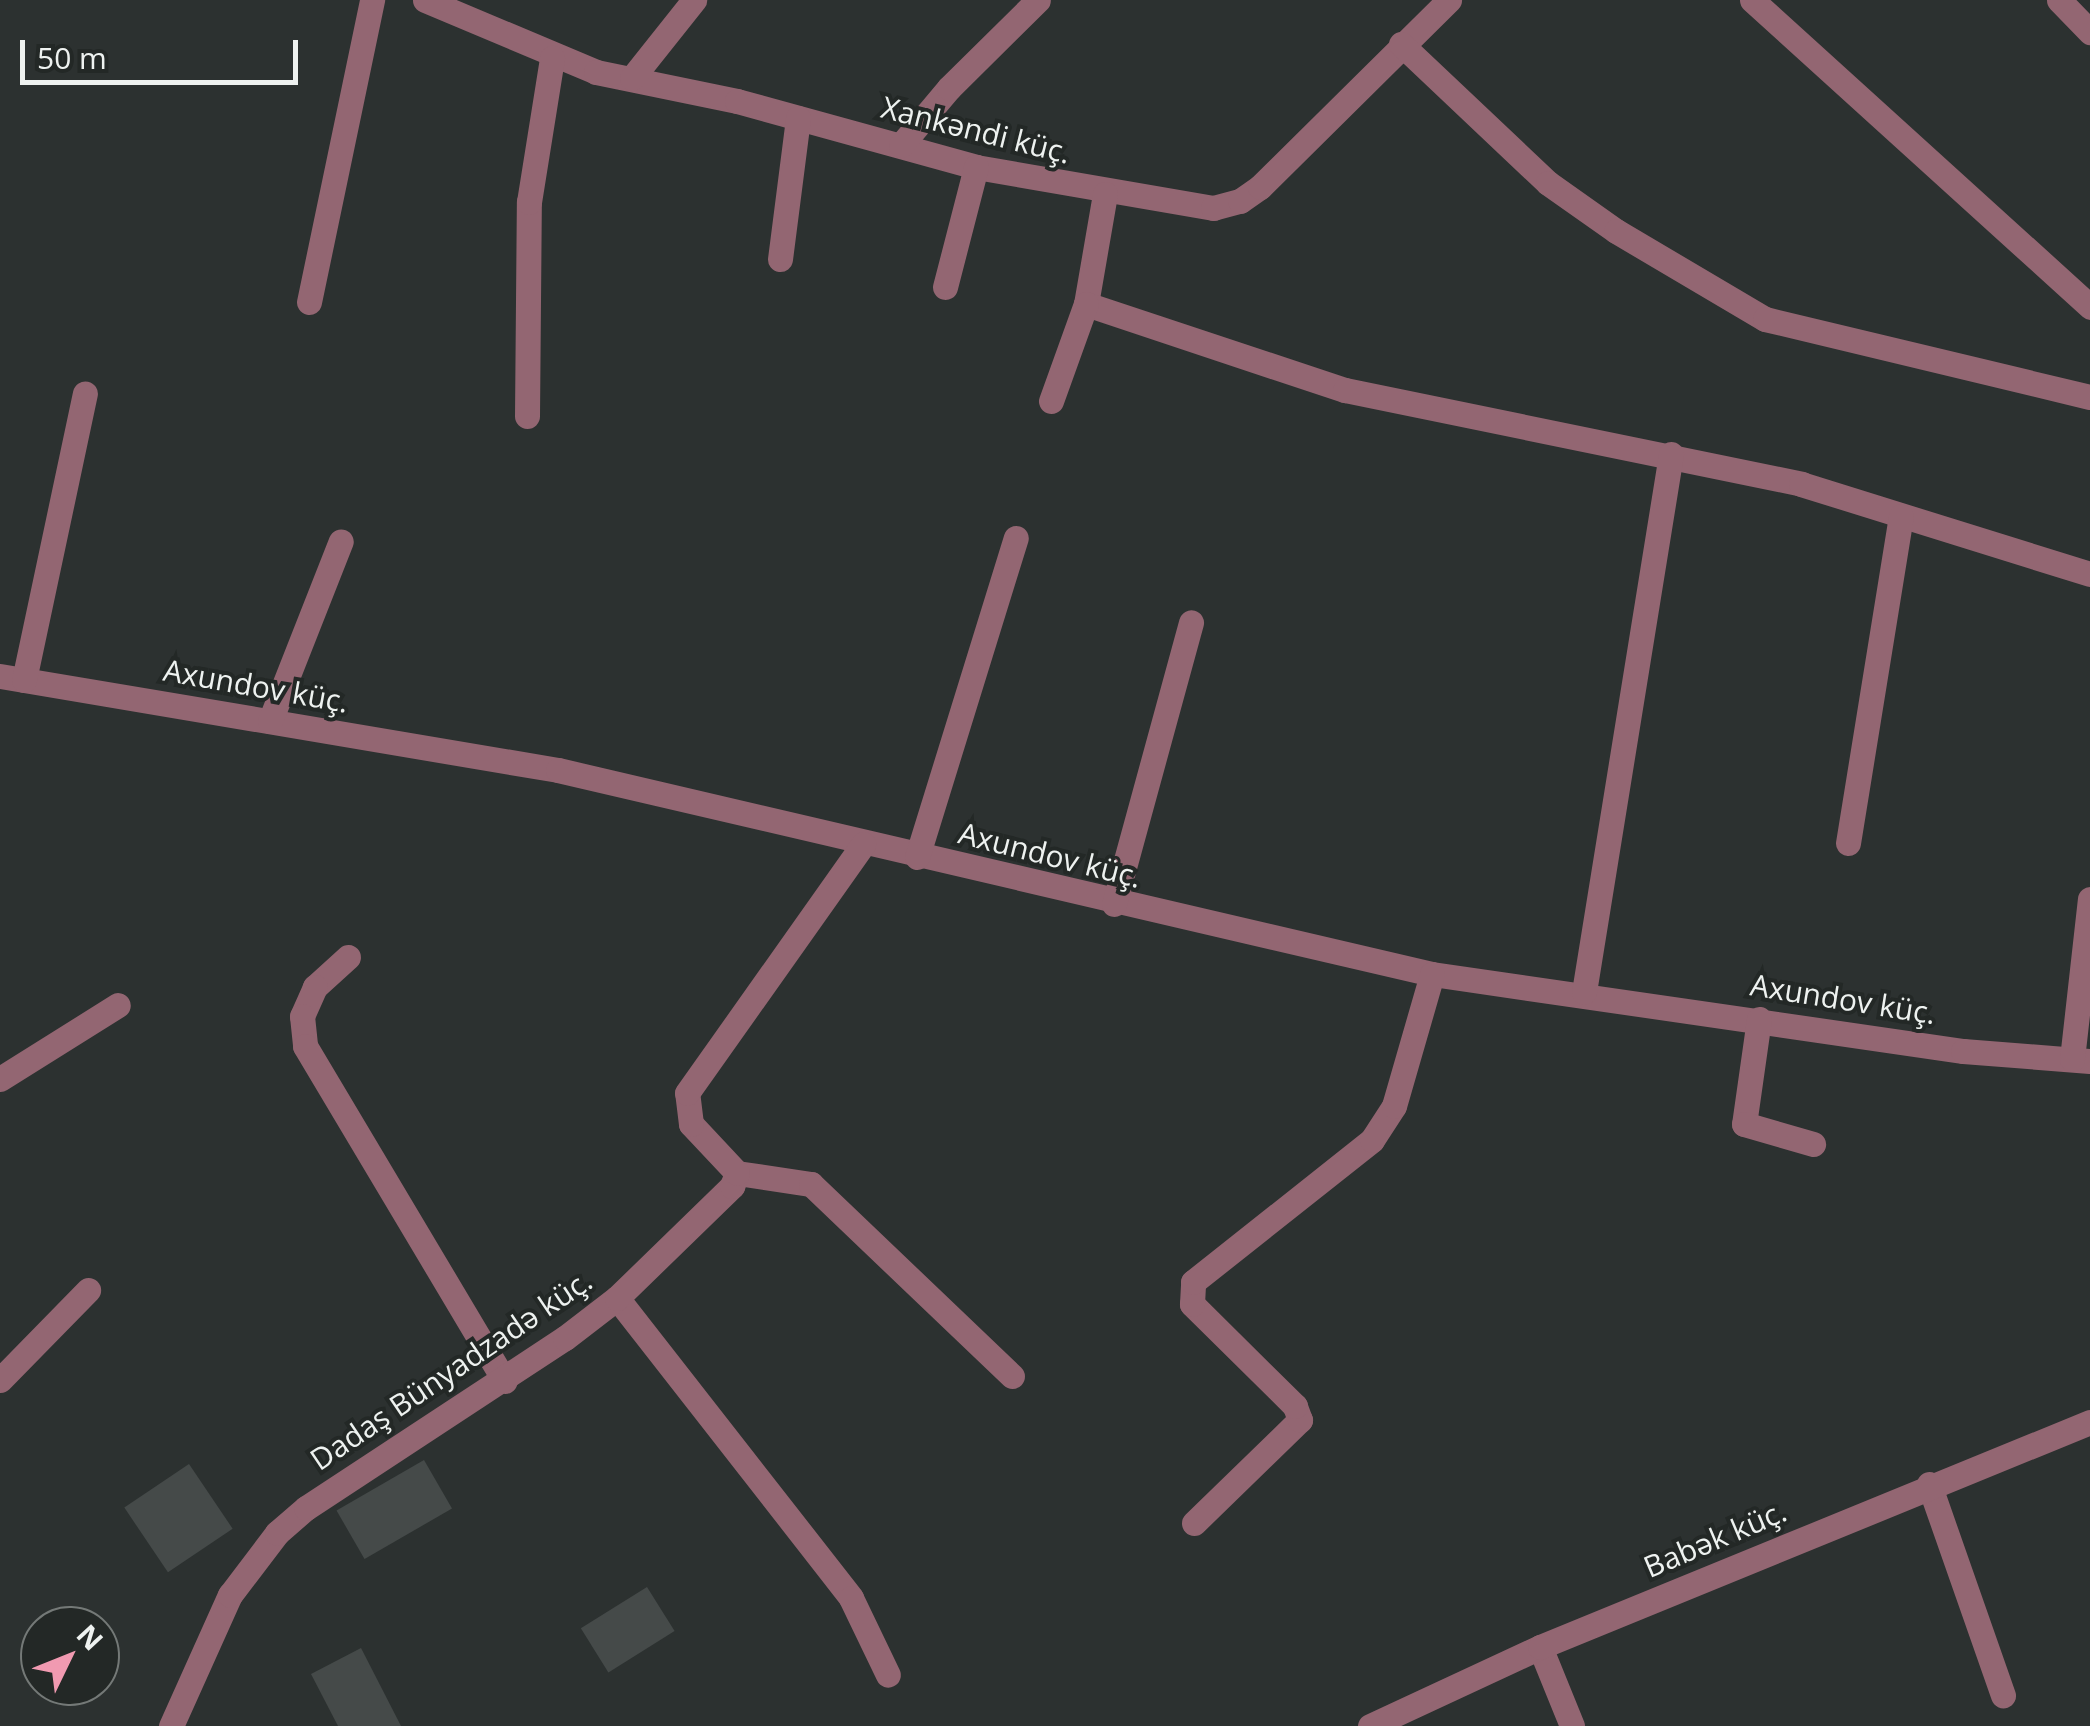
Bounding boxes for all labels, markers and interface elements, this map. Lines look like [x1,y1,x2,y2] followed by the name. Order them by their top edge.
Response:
[25,20,302,82] scale bar
[37,37,107,78] text: 50 m
[878,89,1074,171] street label: Xankəndi küç.
[161,652,351,720] street label: Axundov küç.
[955,815,1145,895] street label: Axundov küç.
[1748,967,1938,1031] street label: Axundov küç.
[303,1262,599,1478] street label: Dadaş Bünyadzadə küç.
[1638,1493,1792,1585] street label: Babək küç.
[20,1606,120,1706] north arrow
[69,1616,112,1658] text: N

